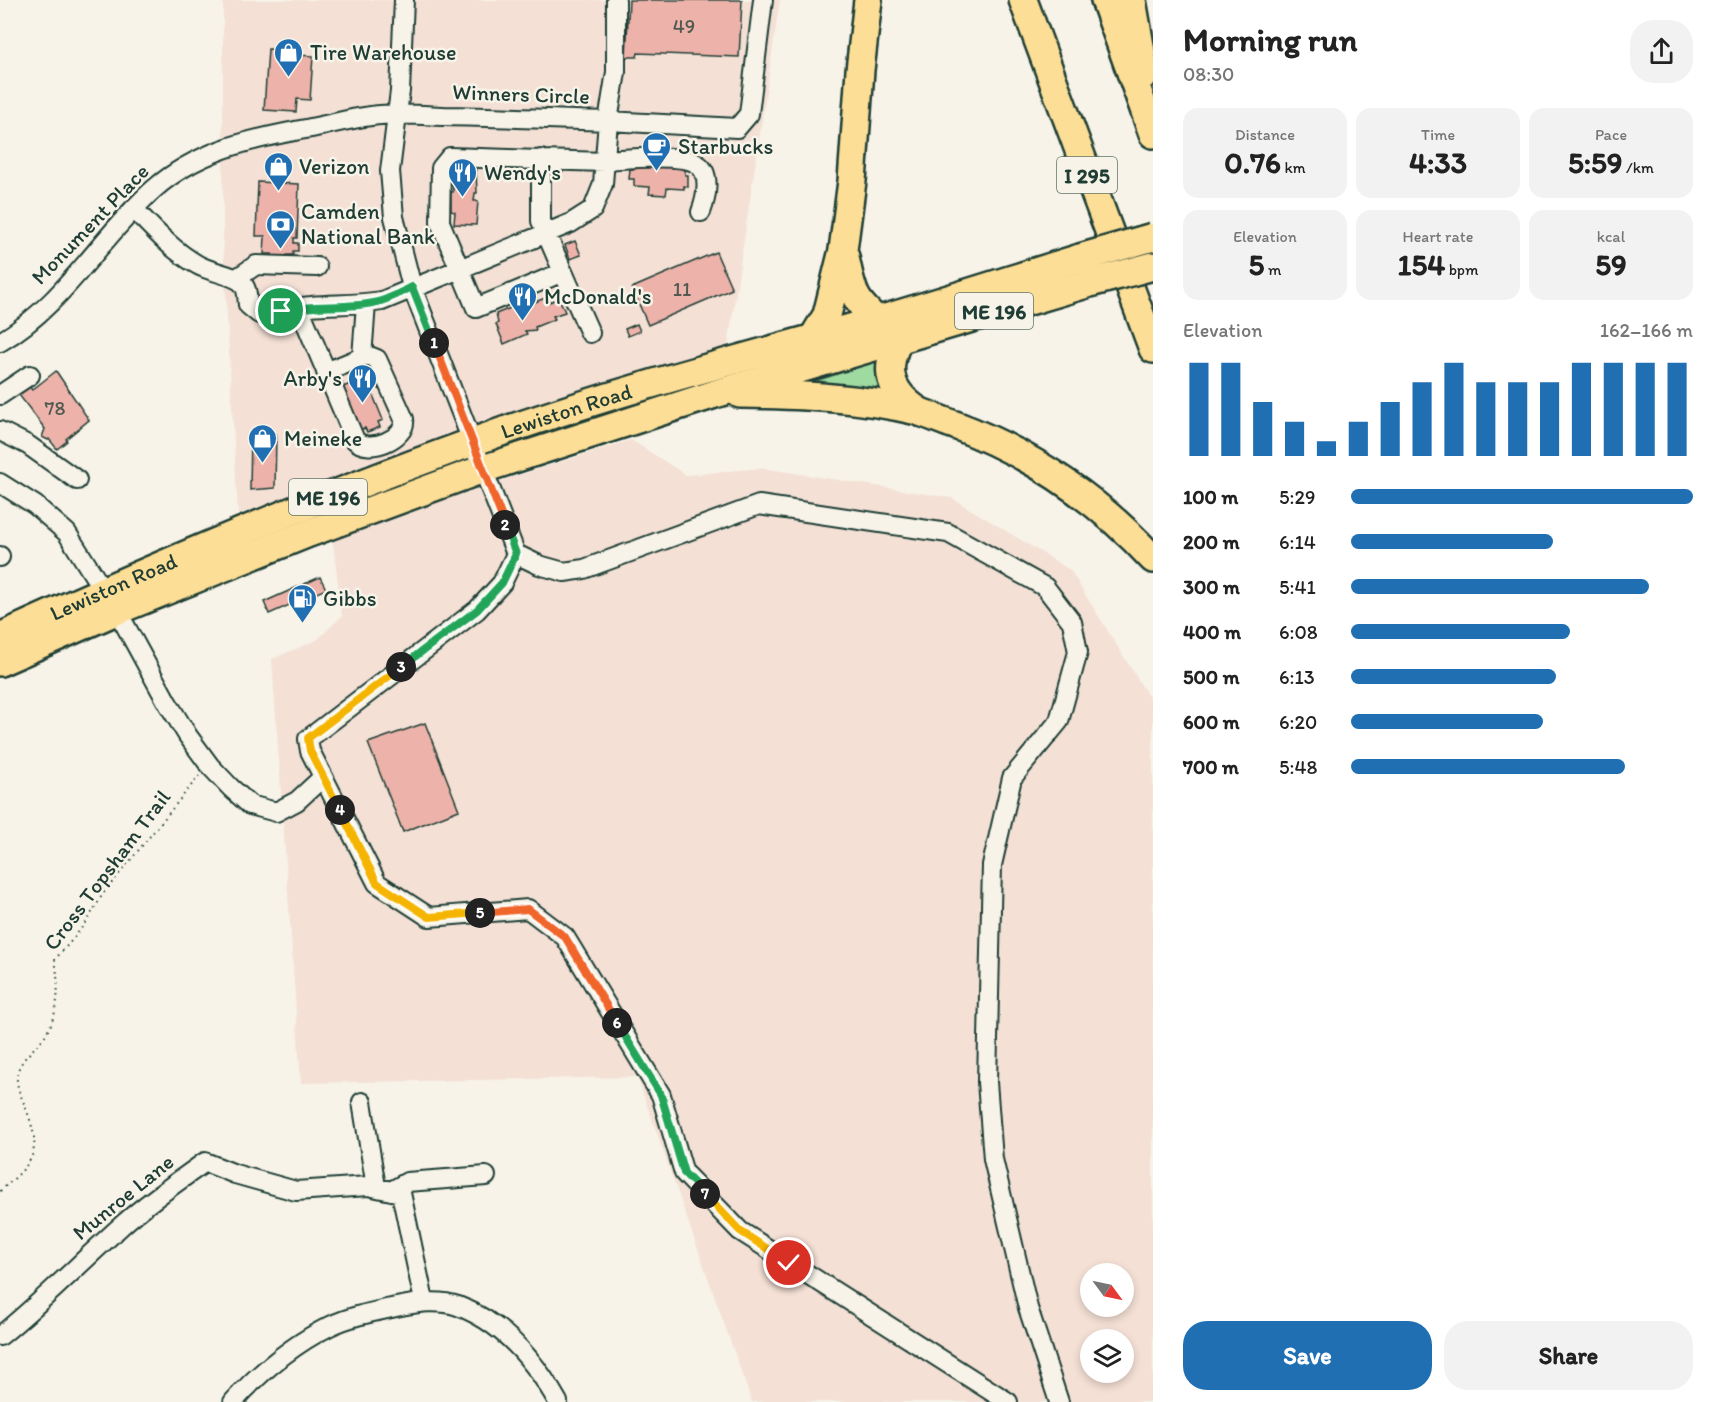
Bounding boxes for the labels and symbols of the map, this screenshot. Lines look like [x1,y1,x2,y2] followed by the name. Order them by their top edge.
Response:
[673,14,695,38] house number: 49
[273,36,305,78] shop icon: Tire Warehouse
[310,39,457,66] place label: Tire Warehouse
[452,78,590,110] street label: Winners Circle
[641,130,673,172] cafe icon: Starbucks
[678,133,773,160] place label: Starbucks
[262,150,294,192] shop icon: Verizon
[299,153,370,180] place label: Verizon
[447,156,479,198] restaurant icon: Wendy's
[1057,157,1117,193] road number: I 295
[25,158,155,290] street label: Monument Place
[484,159,561,186] place label: Wendy's
[301,198,435,250] place label: Camden National Bank
[264,208,296,250] bank icon: Camden National Bank
[673,277,691,301] house number: 11
[507,280,539,322] restaurant icon: McDonald's
[544,283,652,310] place label: McDonald's
[255,285,306,336] pin
[955,293,1033,329] road number: ME 196
[419,328,449,358] pin: 1
[347,362,379,404] restaurant icon: Arby's
[283,365,342,392] place label: Arby's
[497,377,635,445] street label: Lewiston Road
[45,396,65,420] house number: 78
[247,422,279,464] shop icon: Meineke
[284,425,362,452] place label: Meineke
[289,479,367,515] road number: ME 196
[490,510,520,540] pin: 2
[45,547,181,626] street label: Lewiston Road
[286,582,318,624] fuel station icon: Gibbs
[323,585,377,612] place label: Gibbs
[386,652,416,682] pin: 3
[38,784,176,956] street label: Cross Topsham Trail
[325,795,355,825] pin: 4
[465,898,495,928] pin: 5
[602,1008,632,1038] pin: 6
[67,1148,179,1246] street label: Munroe Lane
[690,1179,720,1209] pin: 7
[763,1237,814,1288] pin
[1080,1263,1134,1317] north arrow

